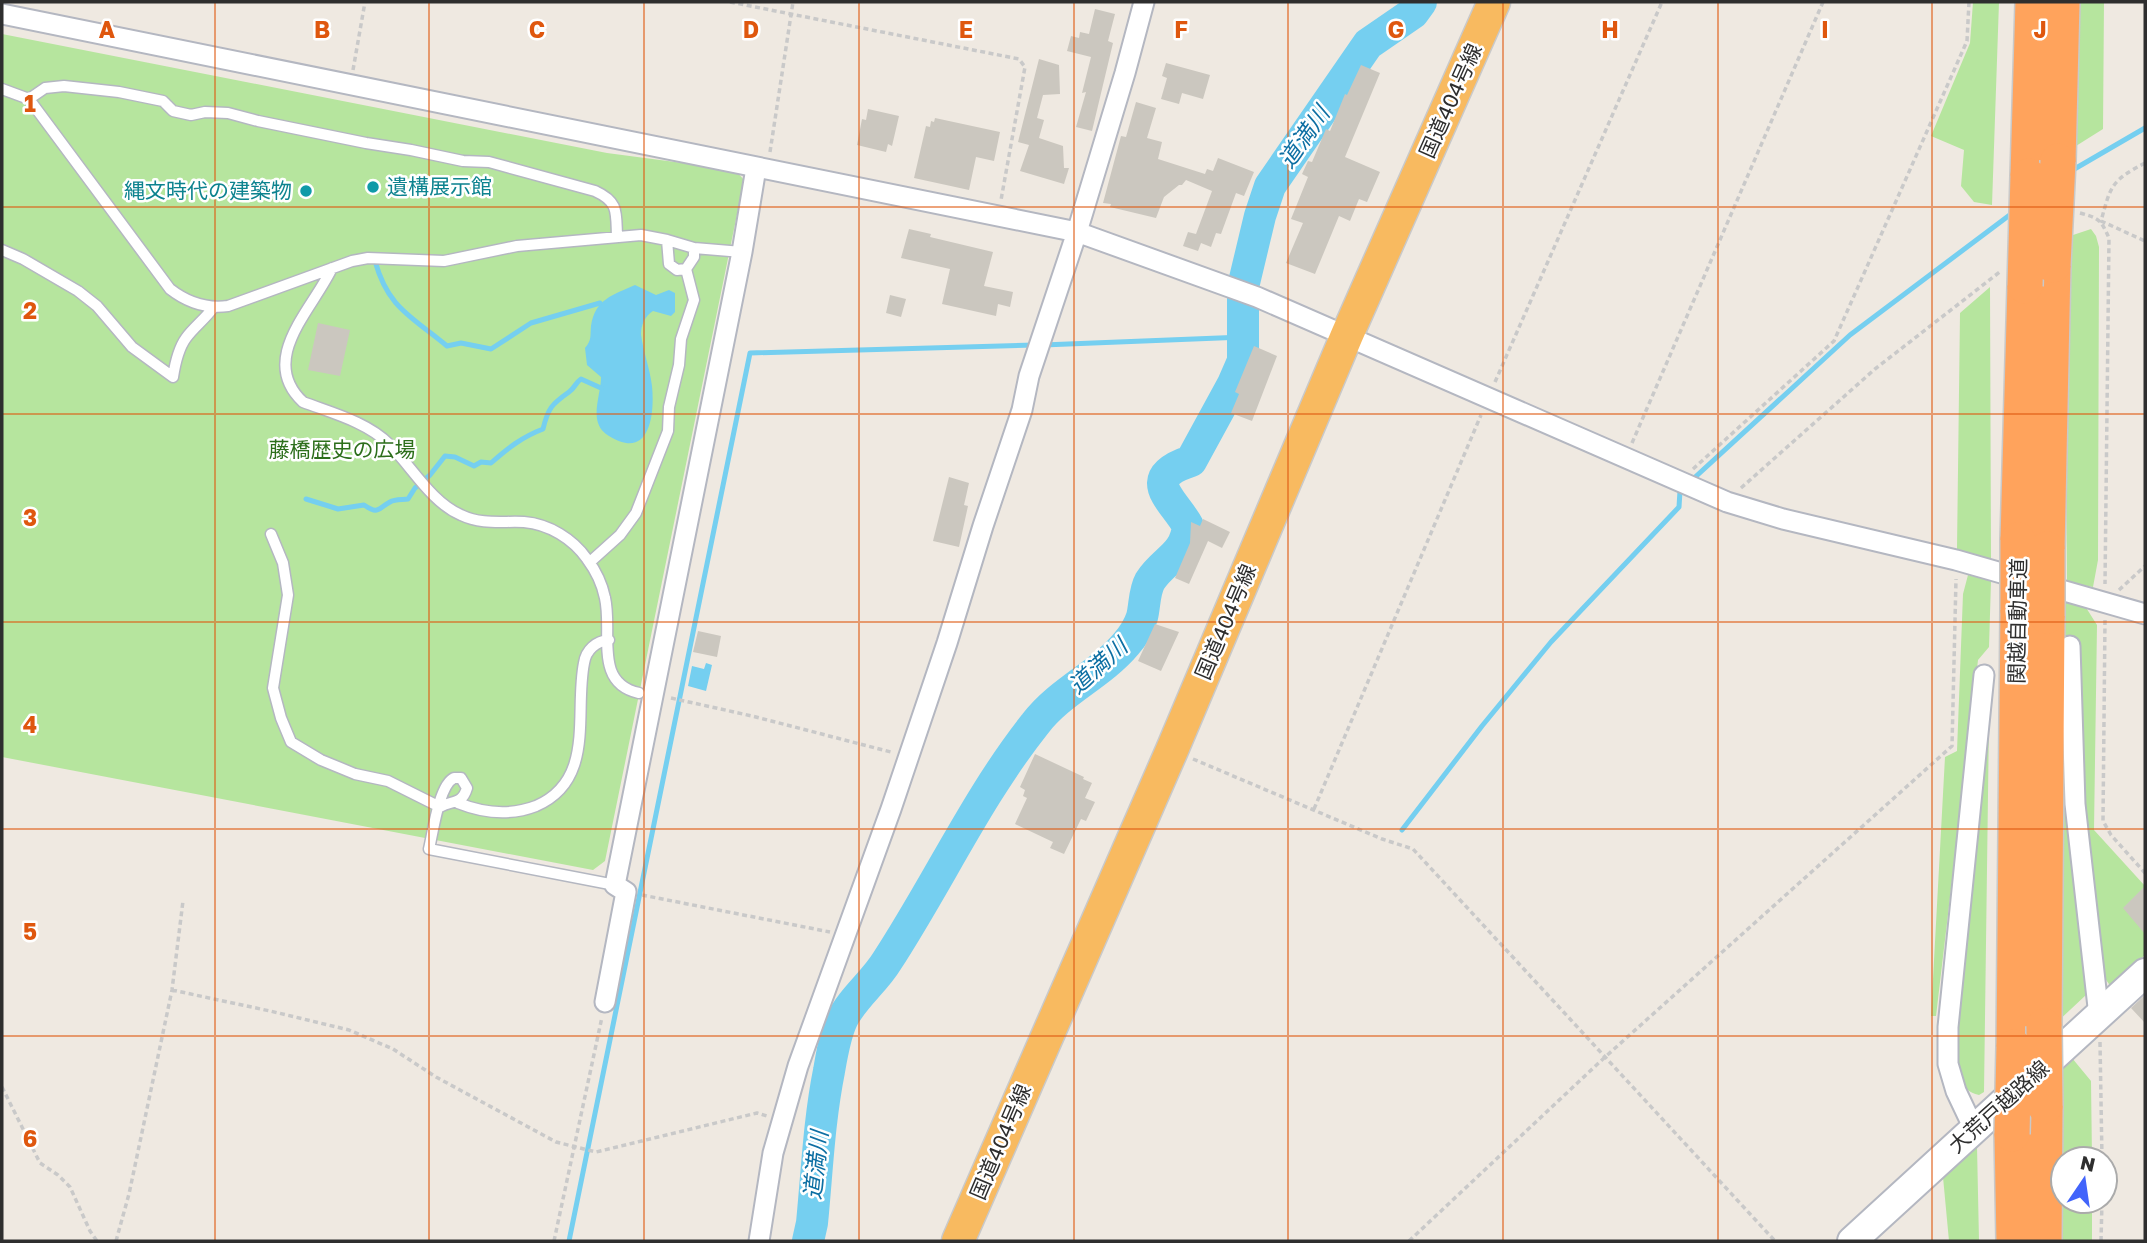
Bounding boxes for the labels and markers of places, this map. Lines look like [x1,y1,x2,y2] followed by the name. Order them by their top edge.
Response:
[387,173,492,199] place label: 遺構展示館
[124,177,292,203] place label: 縄文時代の建築物
[365,179,381,195] marker: 遺構展示館
[298,183,314,199] marker: 縄文時代の建築物

